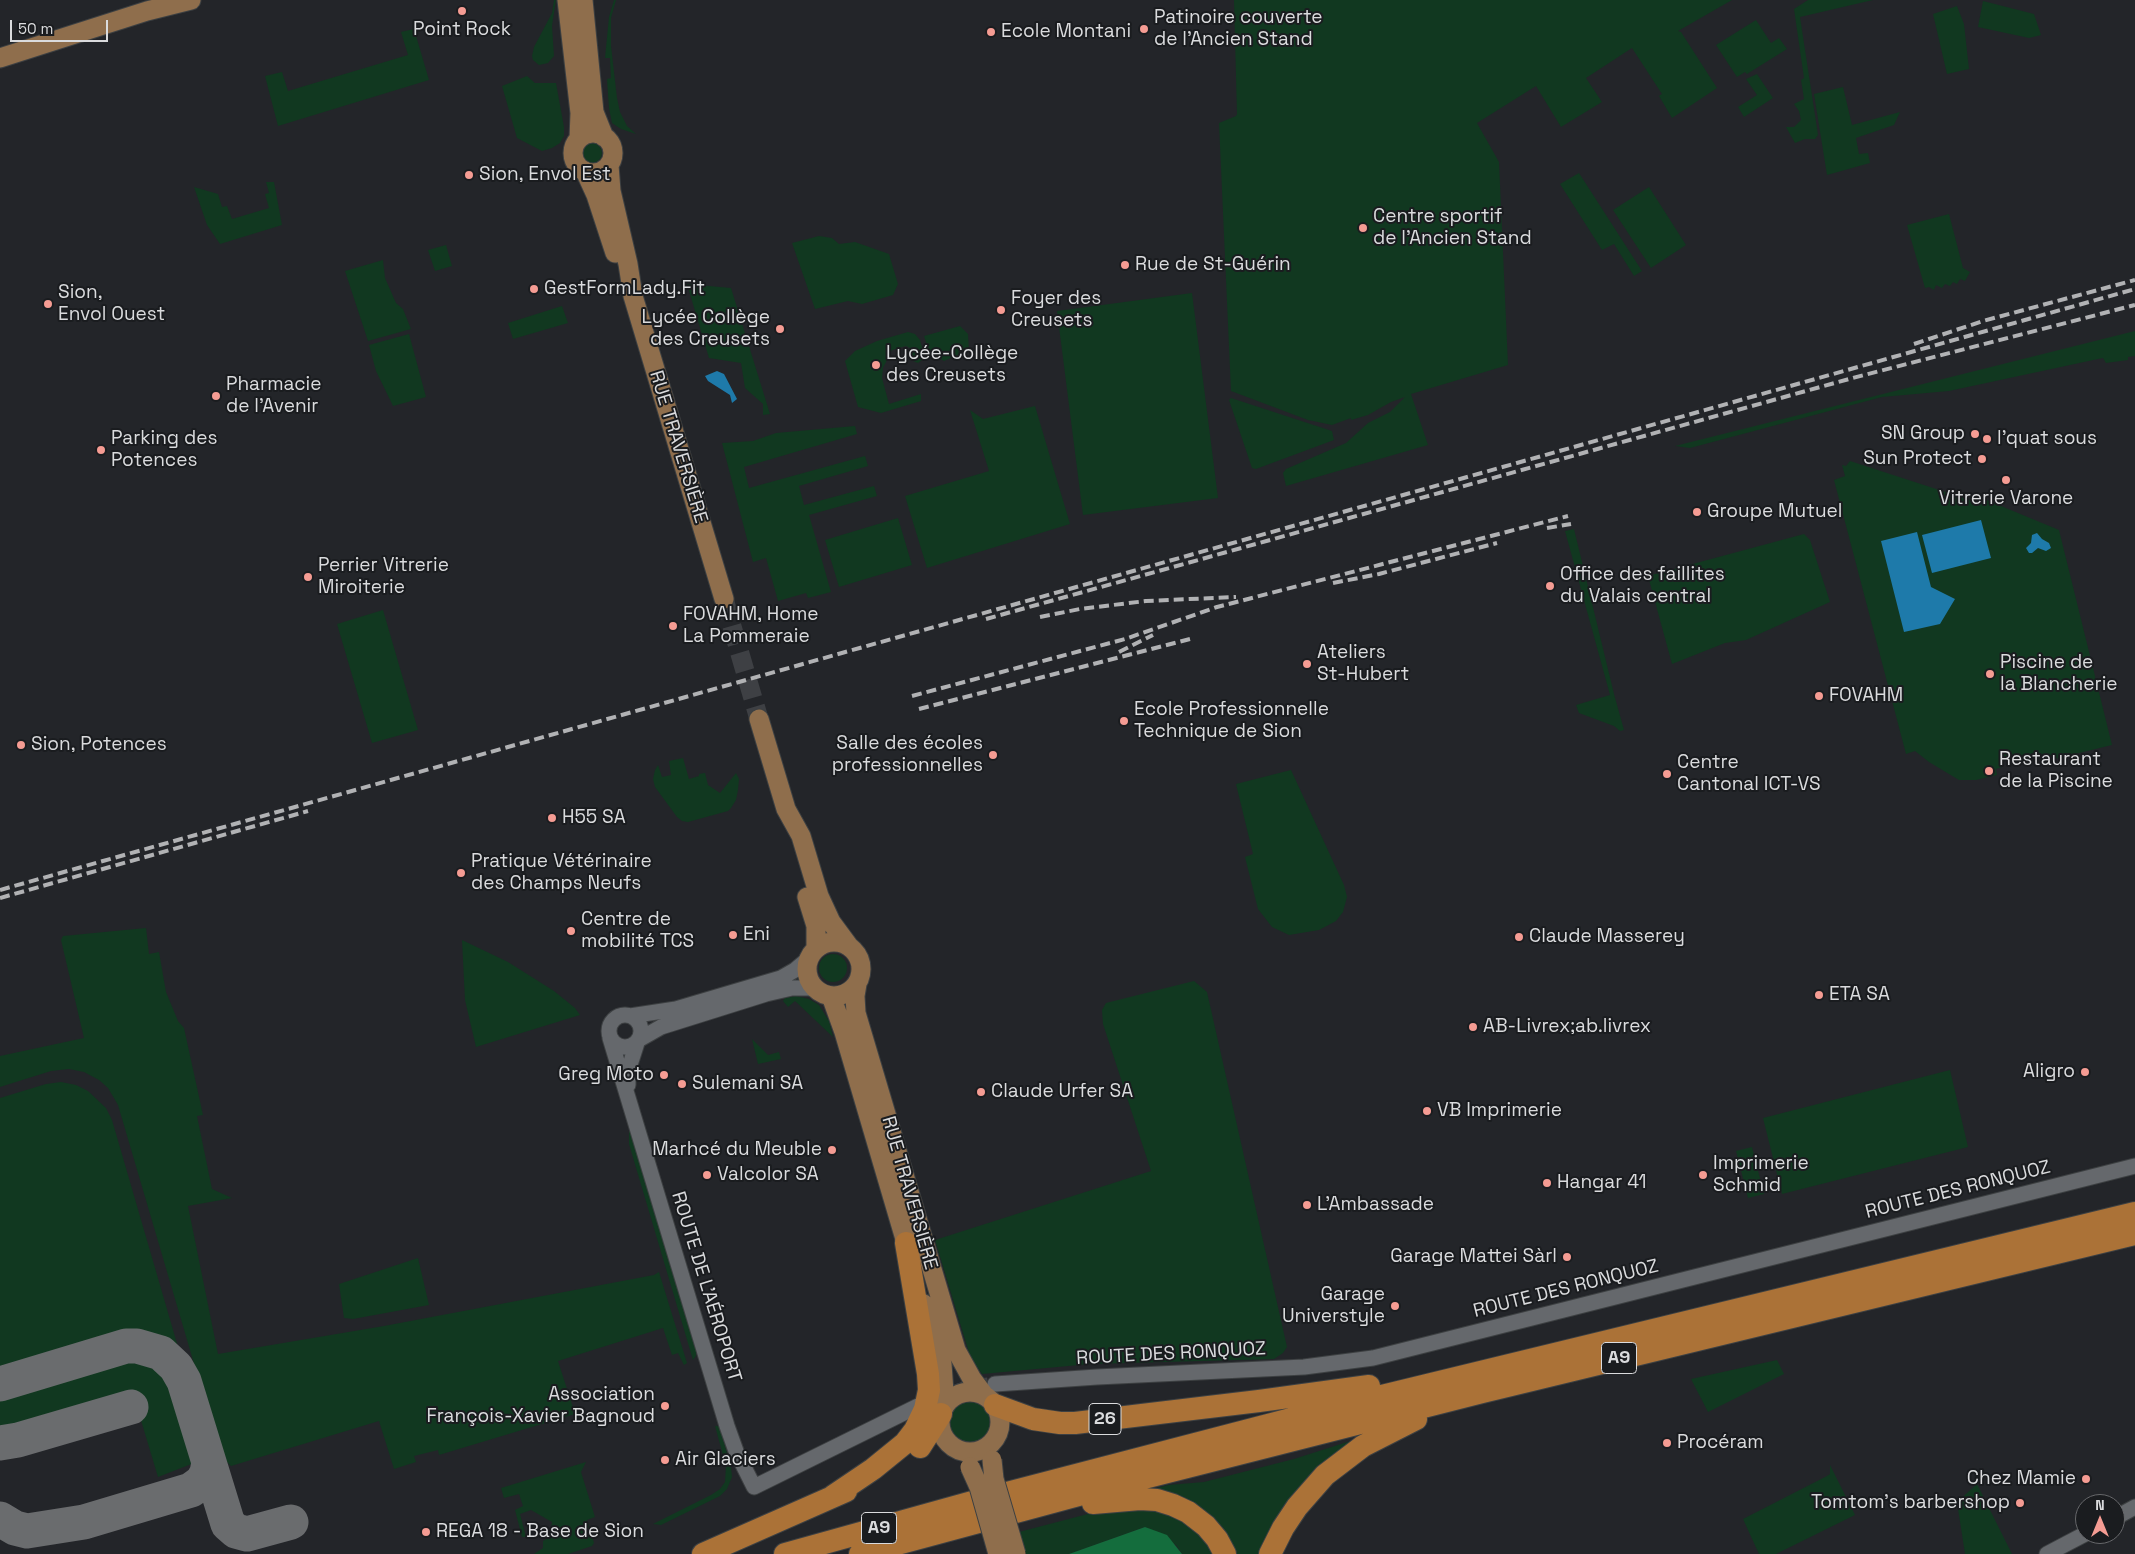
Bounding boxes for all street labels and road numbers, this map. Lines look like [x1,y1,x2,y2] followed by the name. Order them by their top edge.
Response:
[644,368,712,526] street label: RUE TRAVERSIÈRE
[876,1114,942,1272] street label: RUE TRAVERSIÈRE
[1863,1156,2053,1224] street label: ROUTE DES RONQUOZ
[666,1189,746,1385] street label: ROUTE DE L'AÉROPORT
[1471,1255,1661,1323] street label: ROUTE DES RONQUOZ
[1076,1338,1266,1370] street label: ROUTE DES RONQUOZ
[1602,1342,1636,1374] road number: A9
[1089,1404,1121,1435] road number: 26
[862,1512,896,1544] road number: A9

